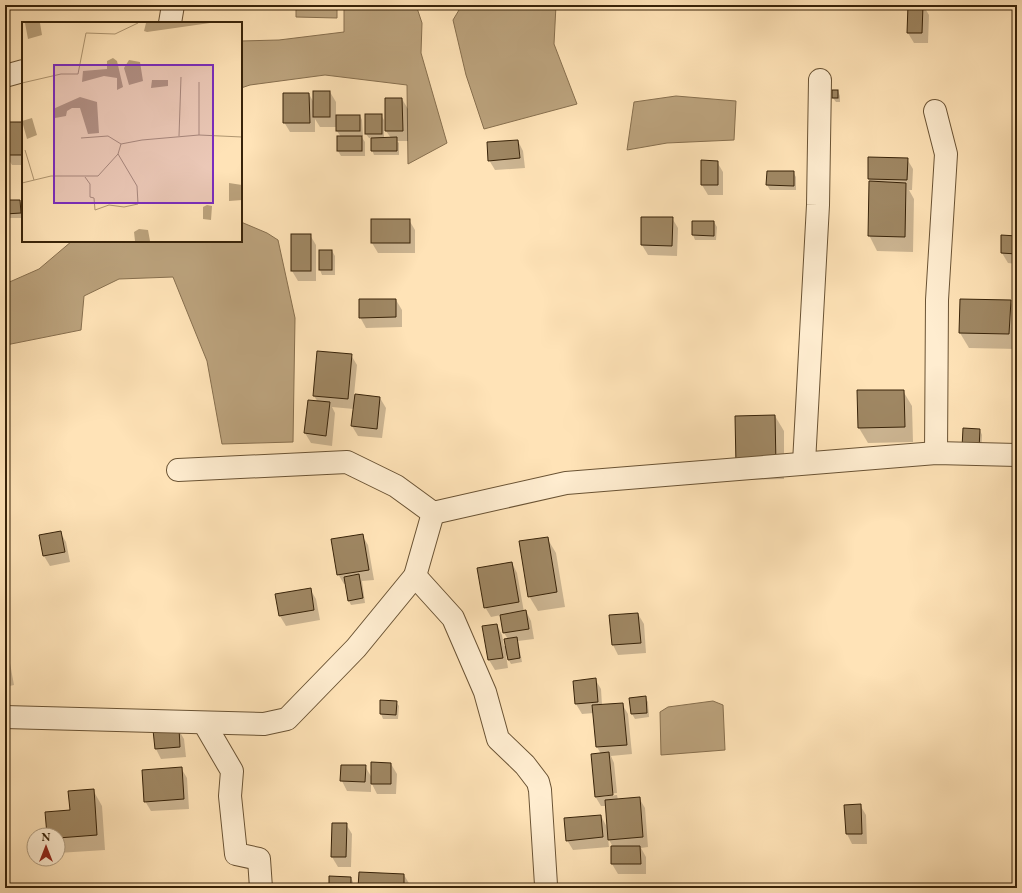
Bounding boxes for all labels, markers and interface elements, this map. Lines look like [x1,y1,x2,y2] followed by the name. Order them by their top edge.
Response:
[22,22,242,242] inset map
[26,827,66,867] north arrow
[42,830,51,844] text: N

